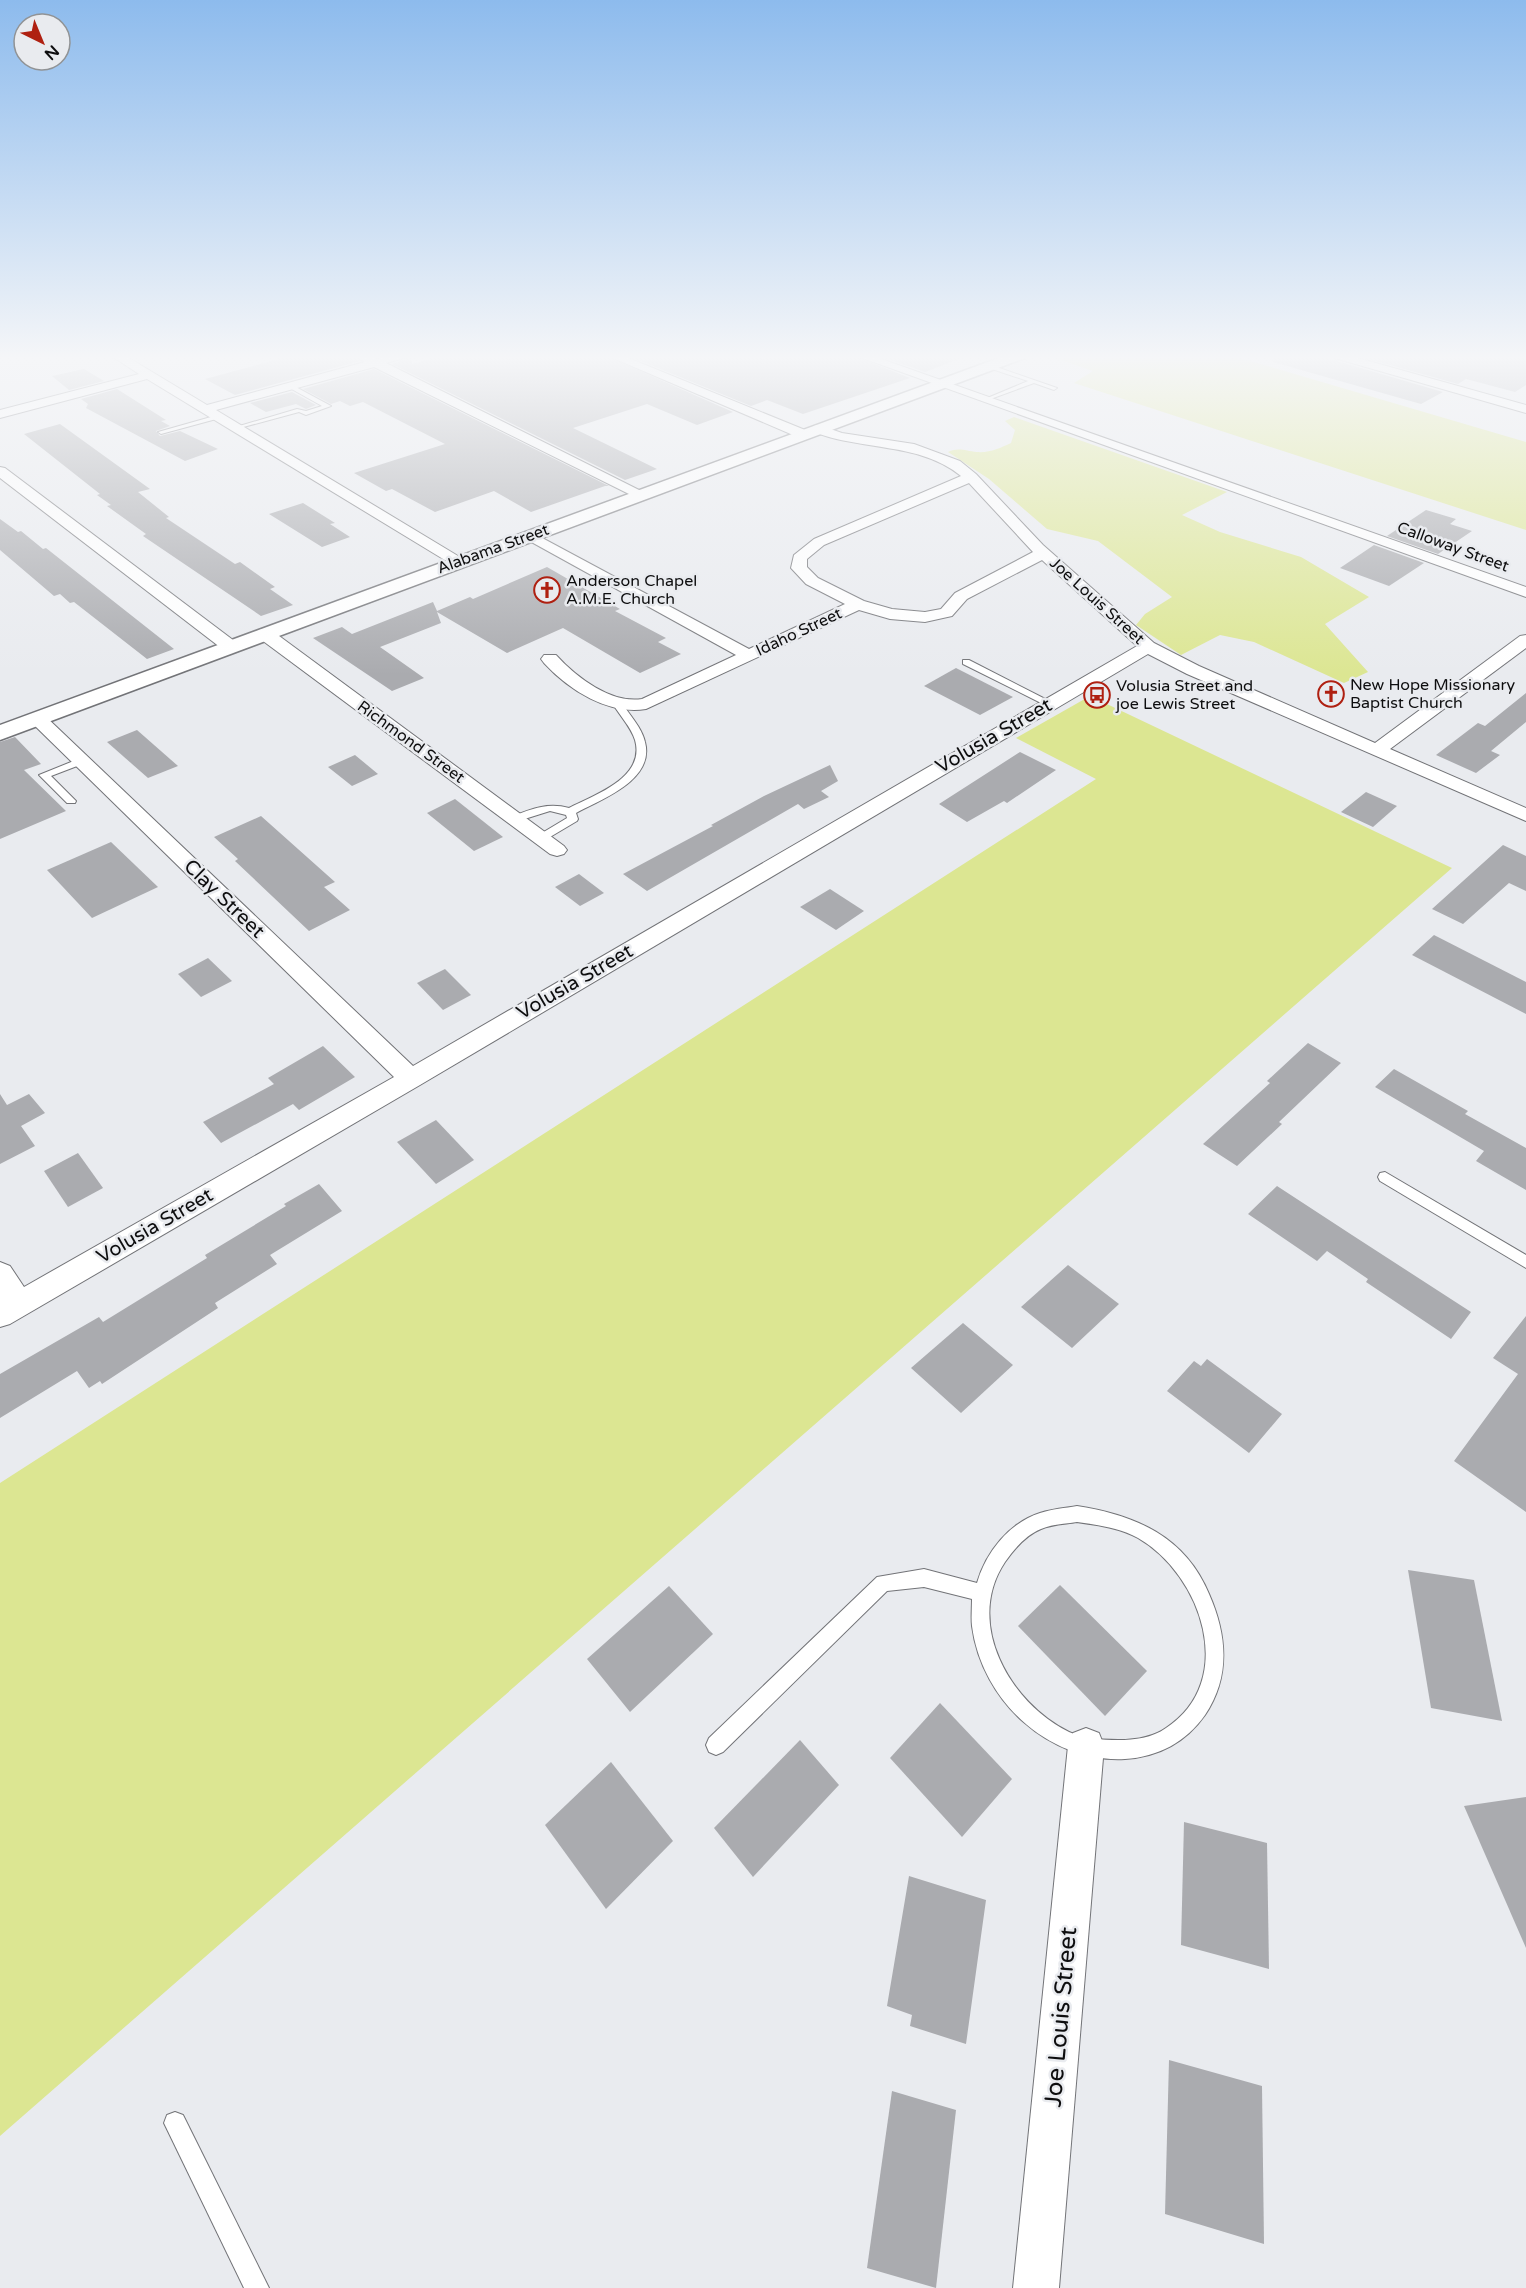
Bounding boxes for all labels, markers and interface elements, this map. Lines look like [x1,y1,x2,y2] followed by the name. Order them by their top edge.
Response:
[12,12,72,72] north arrow
[40,41,63,64] text: N
[1394,517,1512,577] street label: Calloway Street
[434,520,552,578] street label: Alabama Street
[1045,553,1149,649] street label: Joe Louis Street
[566,571,697,609] place label: Anderson Chapel A.M.E. Church
[532,575,562,605] church icon: Anderson Chapel A.M.E. Church
[753,603,845,661] street label: Idaho Street
[1350,675,1516,713] place label: New Hope Missionary Baptist Church
[1115,676,1253,714] place label: Volusia Street and joe Lewis Street
[1316,679,1346,709] church icon: New Hope Missionary Baptist Church
[1082,680,1112,710] bus stop icon: Volusia Street and joe Lewis Street
[932,693,1057,779] street label: Volusia Street
[353,696,469,788] street label: Richmond Street
[179,855,270,944] street label: Clay Street
[513,939,638,1025] street label: Volusia Street
[93,1183,218,1269] street label: Volusia Street
[1039,1926,1083,2108] street label: Joe Louis Street

